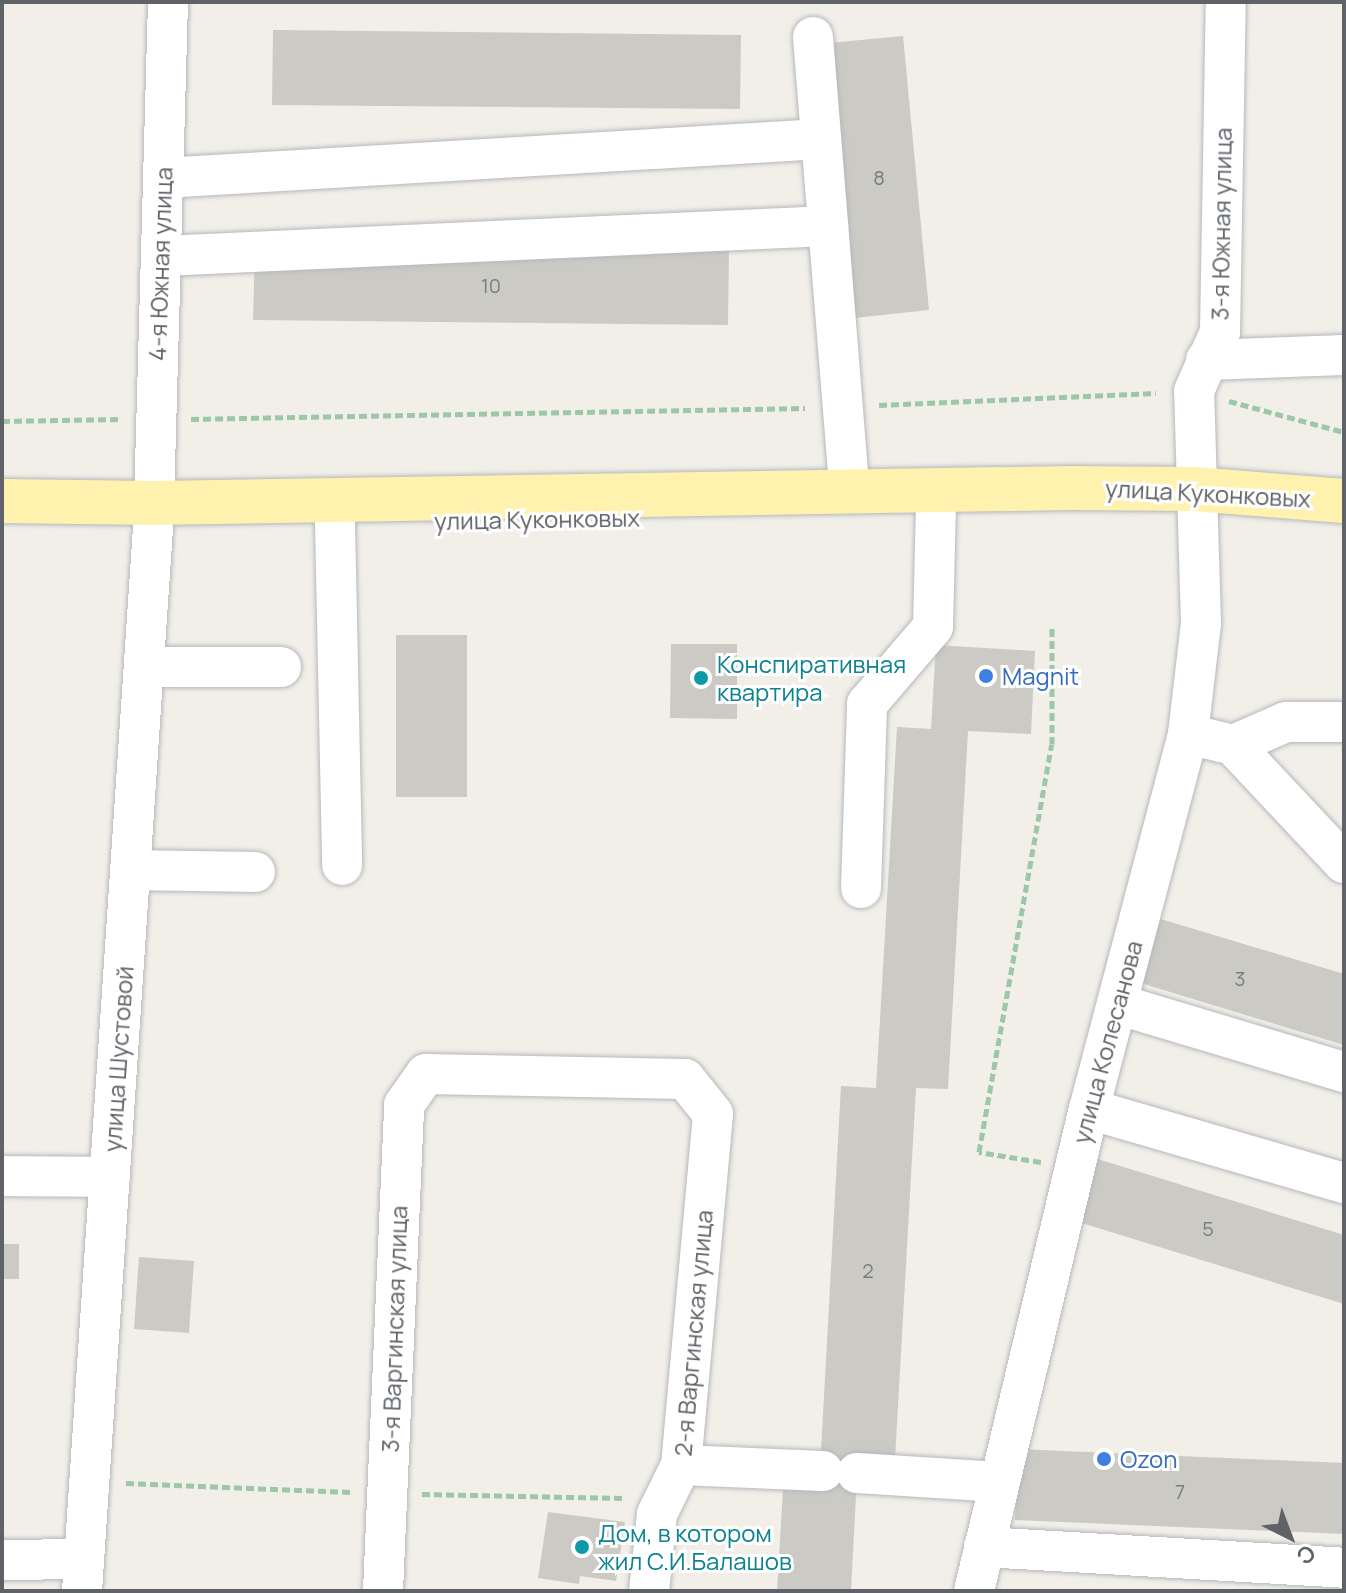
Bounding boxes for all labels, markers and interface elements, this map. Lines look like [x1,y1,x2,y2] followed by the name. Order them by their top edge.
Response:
[1205,127,1237,321] street label: 3-я Южная улица
[873,165,885,189] house number: 8
[142,167,178,361] street label: 4-я Южная улица
[481,273,501,297] house number: 10
[1104,473,1312,513] street label: улица Куконковых
[434,503,640,535] street label: улица Куконковых
[717,650,906,706] place label: Конспиративная квартира
[1002,662,1079,690] place label: Magnit
[977,667,995,685] marker: Magnit
[692,669,710,687] marker: Конспиративная квартира
[1066,937,1148,1147] street label: улица Колесанова
[97,965,139,1153] street label: улица Шустовой
[1234,966,1246,990] house number: 3
[375,1205,413,1453] street label: 3-я Варгинская улица
[668,1208,718,1458] street label: 2-я Варгинская улица
[1202,1216,1214,1240] house number: 5
[862,1258,874,1282] house number: 2
[1120,1445,1178,1473] place label: Ozon
[1095,1450,1113,1468] marker: Ozon
[1175,1479,1185,1503] house number: 7
[1250,1497,1330,1577] north arrow
[598,1519,792,1575] place label: Дом, в котором жил С.И.Балашов
[573,1538,591,1556] marker: Дом, в котором жил С.И.Балашов
[1290,1538,1322,1571] text: С

